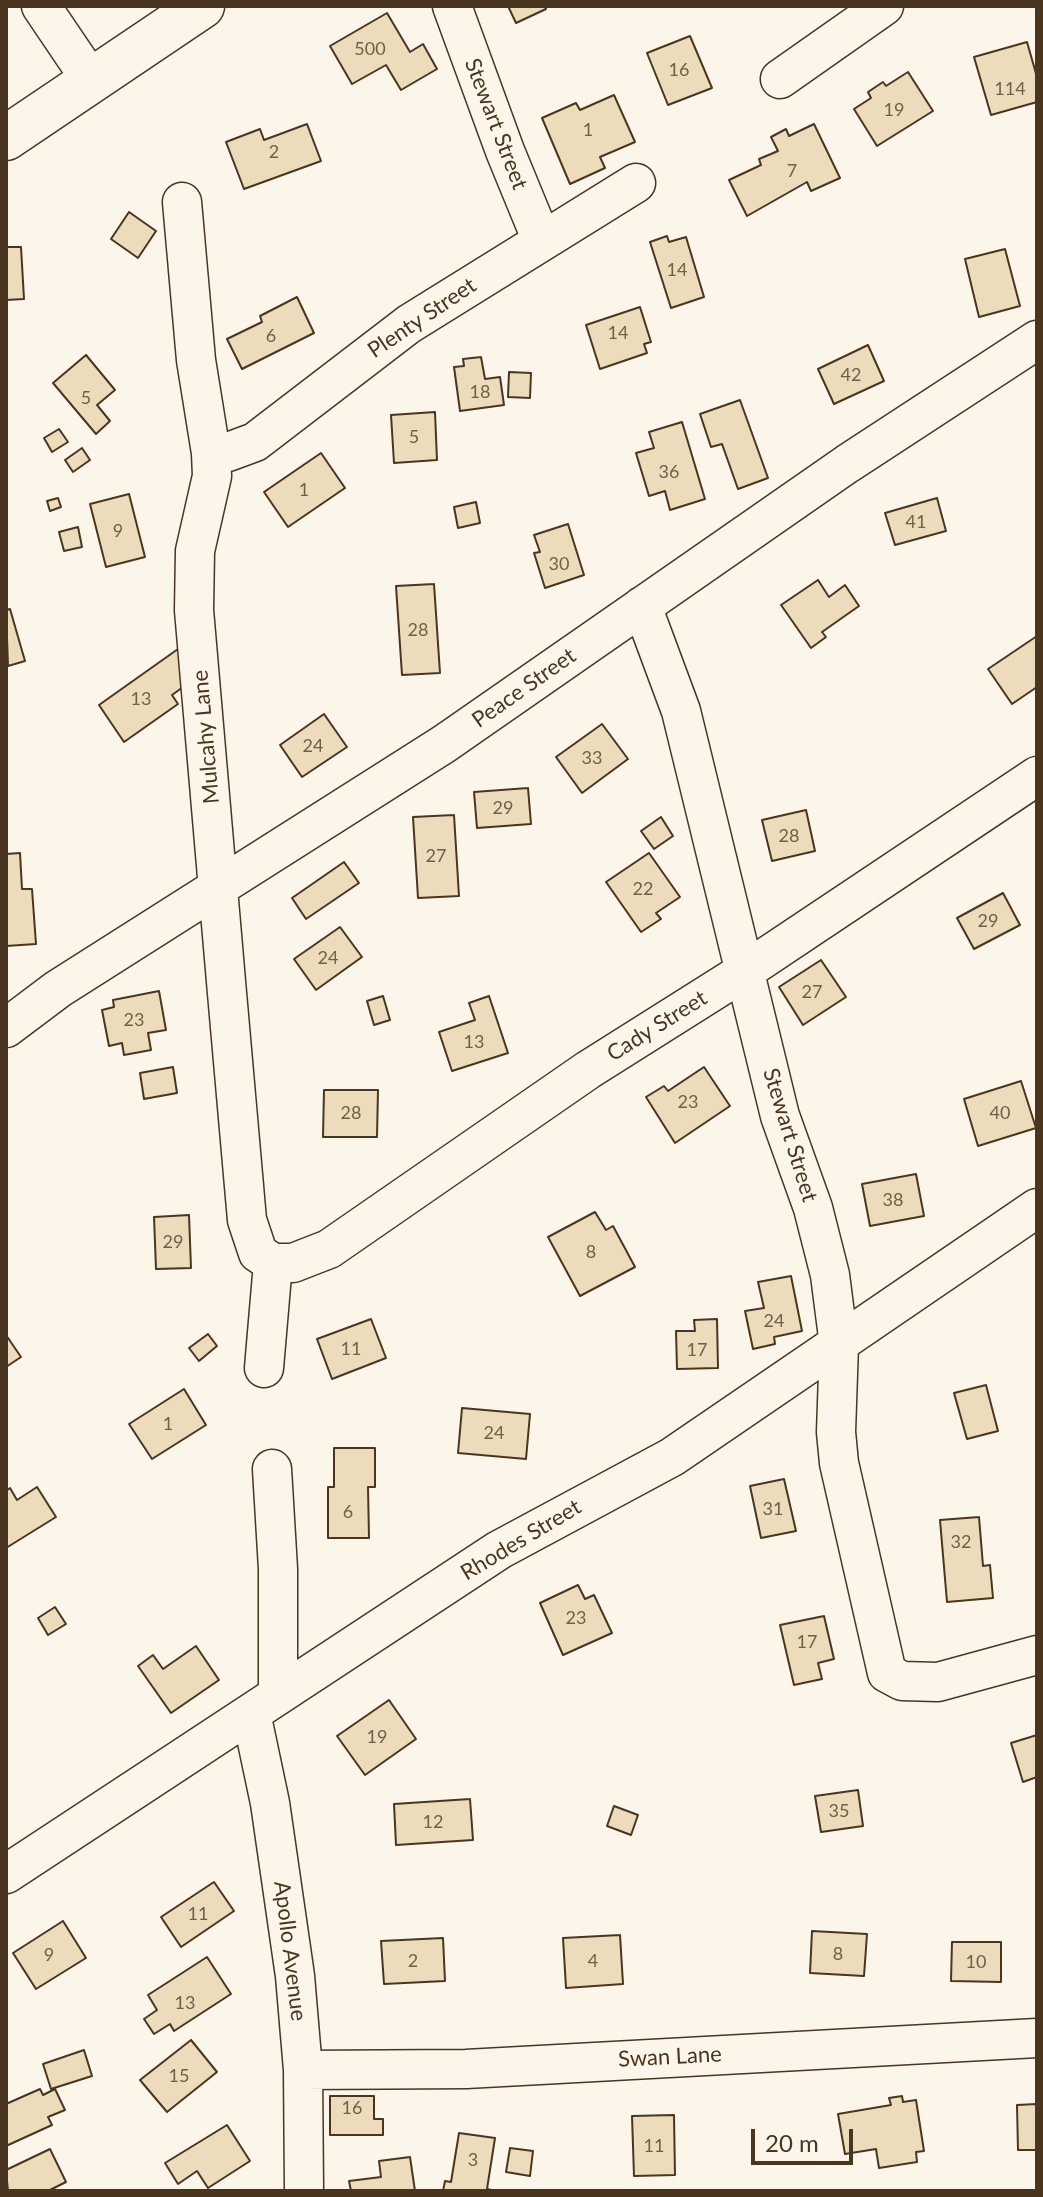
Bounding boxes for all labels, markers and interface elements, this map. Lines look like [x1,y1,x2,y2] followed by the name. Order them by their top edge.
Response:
[354,38,386,60] house number: 500
[459,55,533,193] street label: Stewart Street
[669,59,689,81] house number: 16
[994,78,1026,100] house number: 114
[884,99,904,121] house number: 19
[583,119,593,141] house number: 1
[269,141,279,163] house number: 2
[787,160,797,182] house number: 7
[667,259,687,281] house number: 14
[363,272,481,364] street label: Plenty Street
[608,322,628,344] house number: 14
[266,325,276,347] house number: 6
[841,364,861,386] house number: 42
[470,381,490,403] house number: 18
[81,387,91,409] house number: 5
[409,426,419,448] house number: 5
[659,461,679,483] house number: 36
[299,479,309,501] house number: 1
[906,511,926,533] house number: 41
[113,520,123,542] house number: 9
[549,553,569,575] house number: 30
[408,619,428,641] house number: 28
[467,643,581,733] street label: Peace Street
[187,669,225,805] street label: Mulcahy Lane
[131,688,151,710] house number: 13
[303,735,323,757] house number: 24
[582,747,602,769] house number: 33
[493,797,513,819] house number: 29
[779,825,799,847] house number: 28
[426,845,446,867] house number: 27
[633,878,653,900] house number: 22
[978,910,998,932] house number: 29
[318,947,338,969] house number: 24
[802,981,822,1003] house number: 27
[602,985,712,1067] street label: Cady Street
[124,1009,144,1031] house number: 23
[464,1031,484,1053] house number: 13
[757,1065,823,1205] street label: Stewart Street
[678,1091,698,1113] house number: 23
[341,1102,361,1124] house number: 28
[990,1102,1010,1124] house number: 40
[883,1189,903,1211] house number: 38
[163,1231,183,1253] house number: 29
[586,1241,596,1263] house number: 8
[764,1310,784,1332] house number: 24
[341,1338,361,1360] house number: 11
[687,1339,707,1361] house number: 17
[163,1413,173,1435] house number: 1
[484,1422,504,1444] house number: 24
[456,1494,586,1586] street label: Rhodes Street
[763,1498,783,1520] house number: 31
[343,1501,353,1523] house number: 6
[951,1531,971,1553] house number: 32
[566,1607,586,1629] house number: 23
[797,1631,817,1653] house number: 17
[367,1726,387,1748] house number: 19
[829,1800,849,1822] house number: 35
[423,1811,443,1833] house number: 12
[268,1879,312,2023] street label: Apollo Avenue
[188,1903,208,1925] house number: 11
[833,1943,843,1965] house number: 8
[44,1944,54,1966] house number: 9
[408,1950,418,1972] house number: 2
[588,1950,598,1972] house number: 4
[966,1951,986,1973] house number: 10
[175,1992,195,2014] house number: 13
[618,2041,722,2073] street label: Swan Lane
[169,2065,189,2087] house number: 15
[342,2097,362,2119] house number: 16
[755,2113,857,2163] scale bar
[765,2128,819,2157] text: 20 m
[644,2135,664,2157] house number: 11
[468,2149,478,2171] house number: 3

